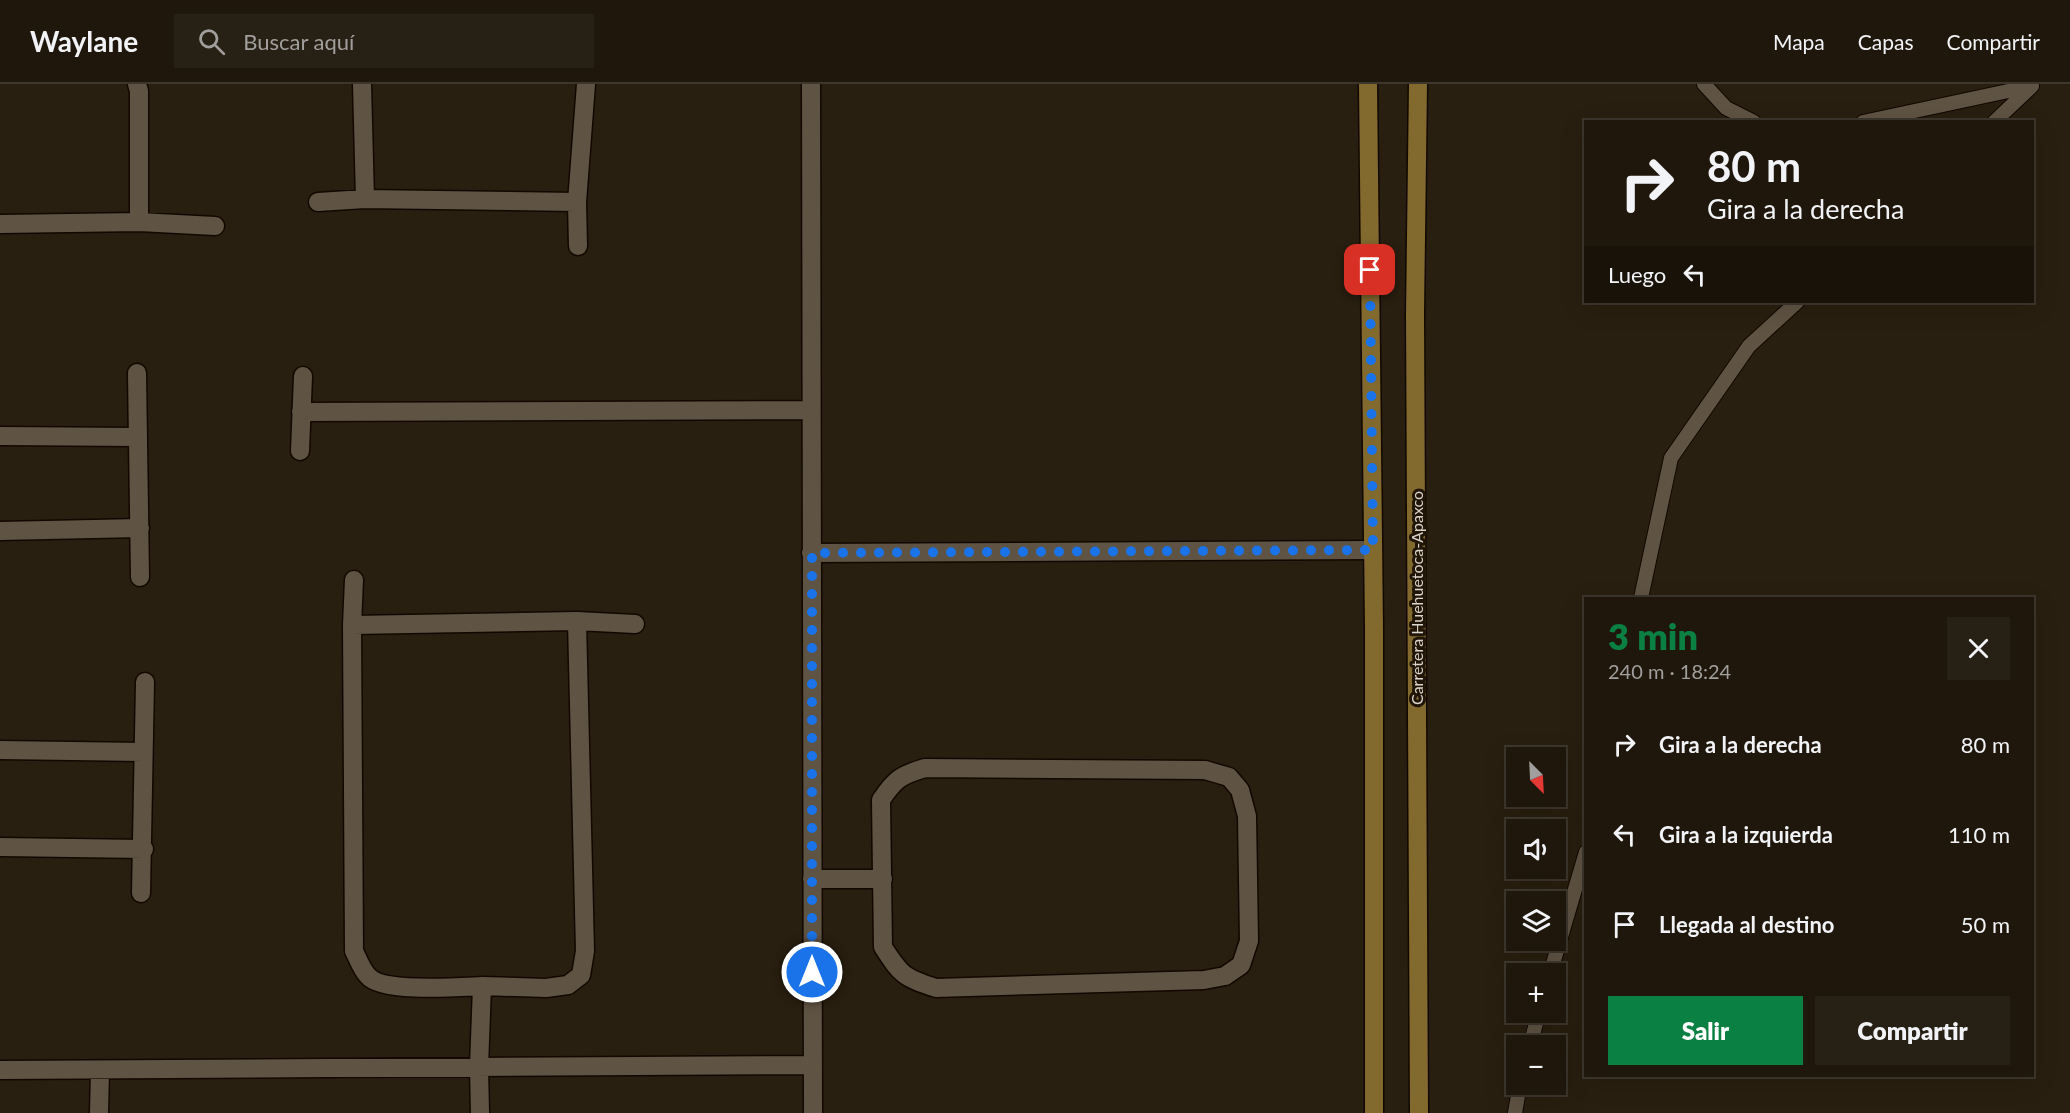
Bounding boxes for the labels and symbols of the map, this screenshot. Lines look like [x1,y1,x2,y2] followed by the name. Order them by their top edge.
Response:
[1344,244,1395,295] pin
[1407,491,1426,705] street label: Carretera Huehuetoca-Apaxco
[1506,747,1566,807] north arrow
[780,940,844,1004] position arrow

